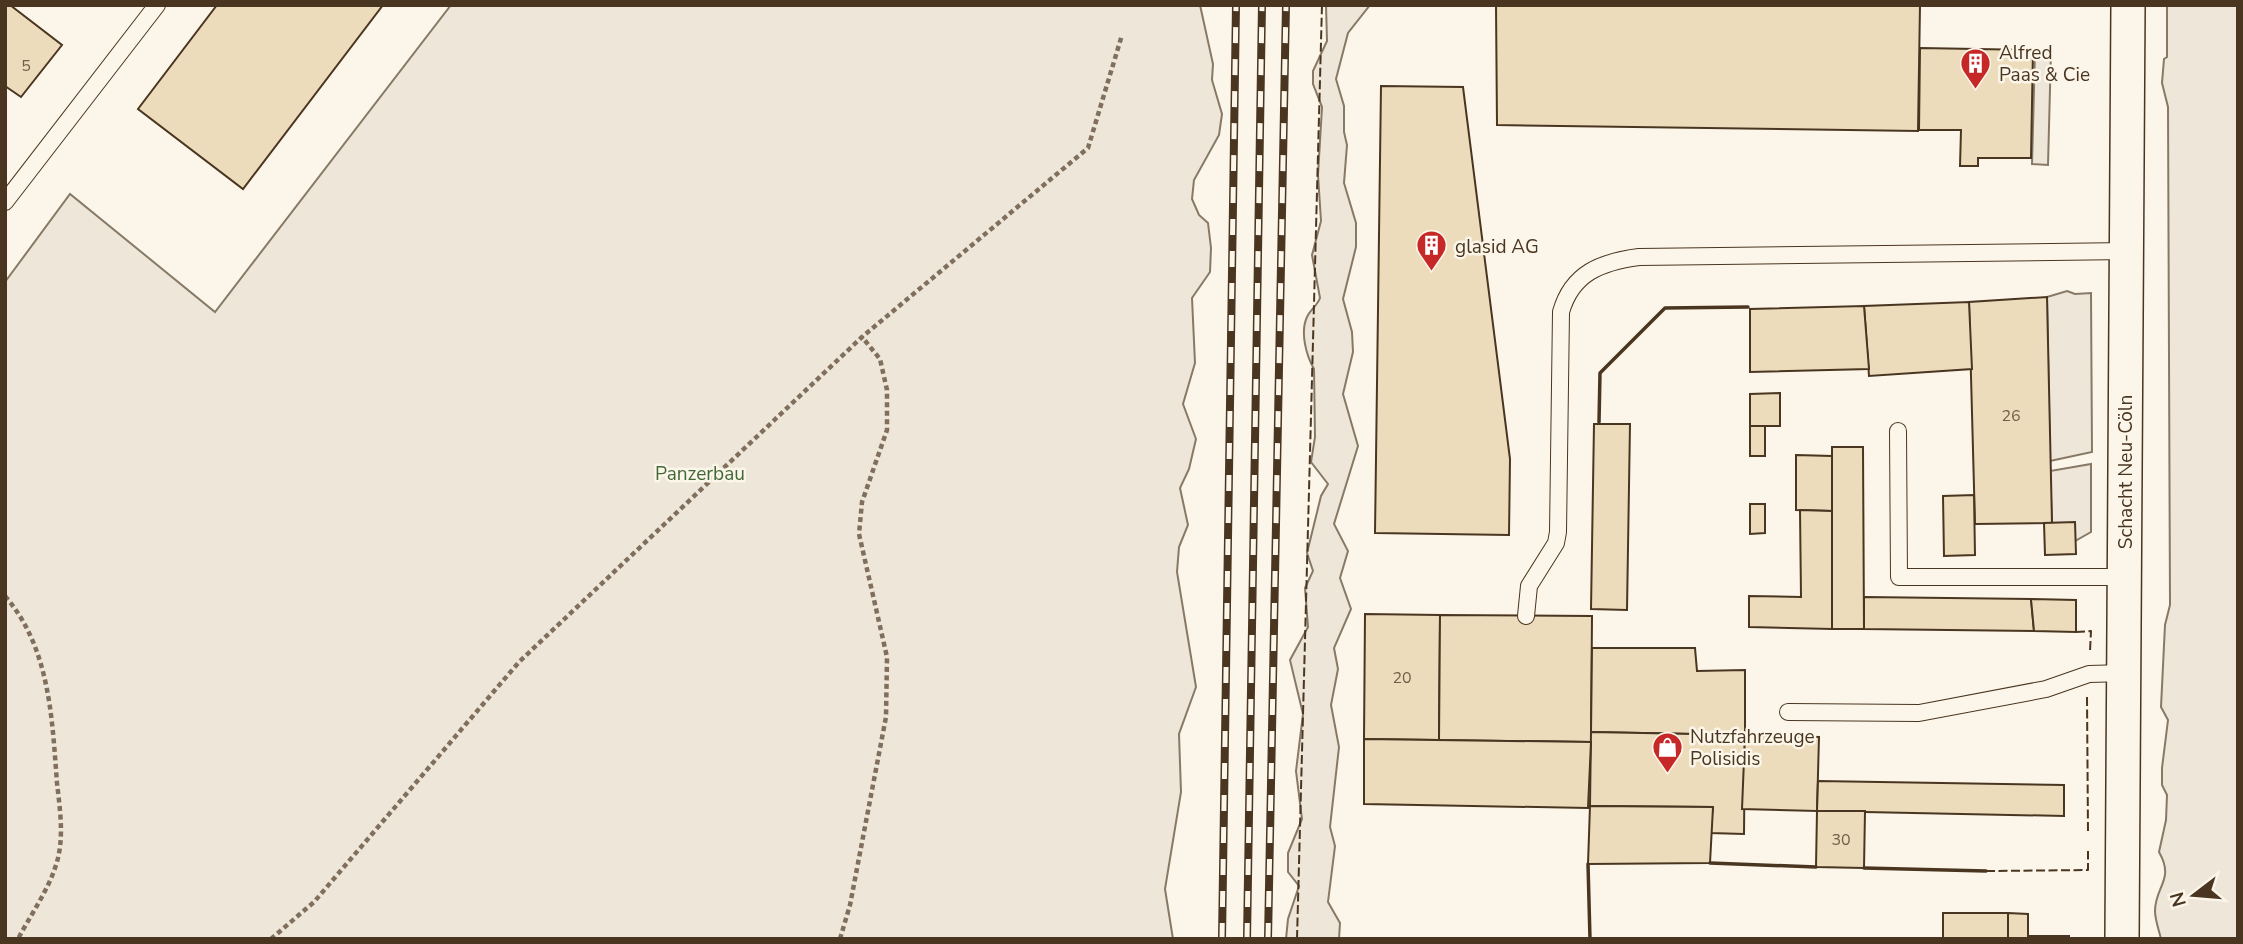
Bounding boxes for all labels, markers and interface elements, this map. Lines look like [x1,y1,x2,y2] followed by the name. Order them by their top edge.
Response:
[1999,40,2090,88] place label: Alfred Paas & Cie
[1959,46,1993,90] building icon: Alfred Paas & Cie
[21,55,31,77] house number: 5
[1415,229,1449,273] building icon: glasid AG
[1455,234,1539,260] place label: glasid AG
[2113,395,2139,549] street label: Schacht Neu-Cöln
[2001,405,2021,427] house number: 26
[655,461,745,487] park label: Panzerbau
[1392,667,1412,689] house number: 20
[1690,724,1815,772] place label: Nutzfahrzeuge Polisidis
[1650,730,1684,774] shop icon: Nutzfahrzeuge Polisidis
[1831,829,1851,851] house number: 30
[2159,860,2229,930] north arrow
[2164,889,2193,910] text: N

